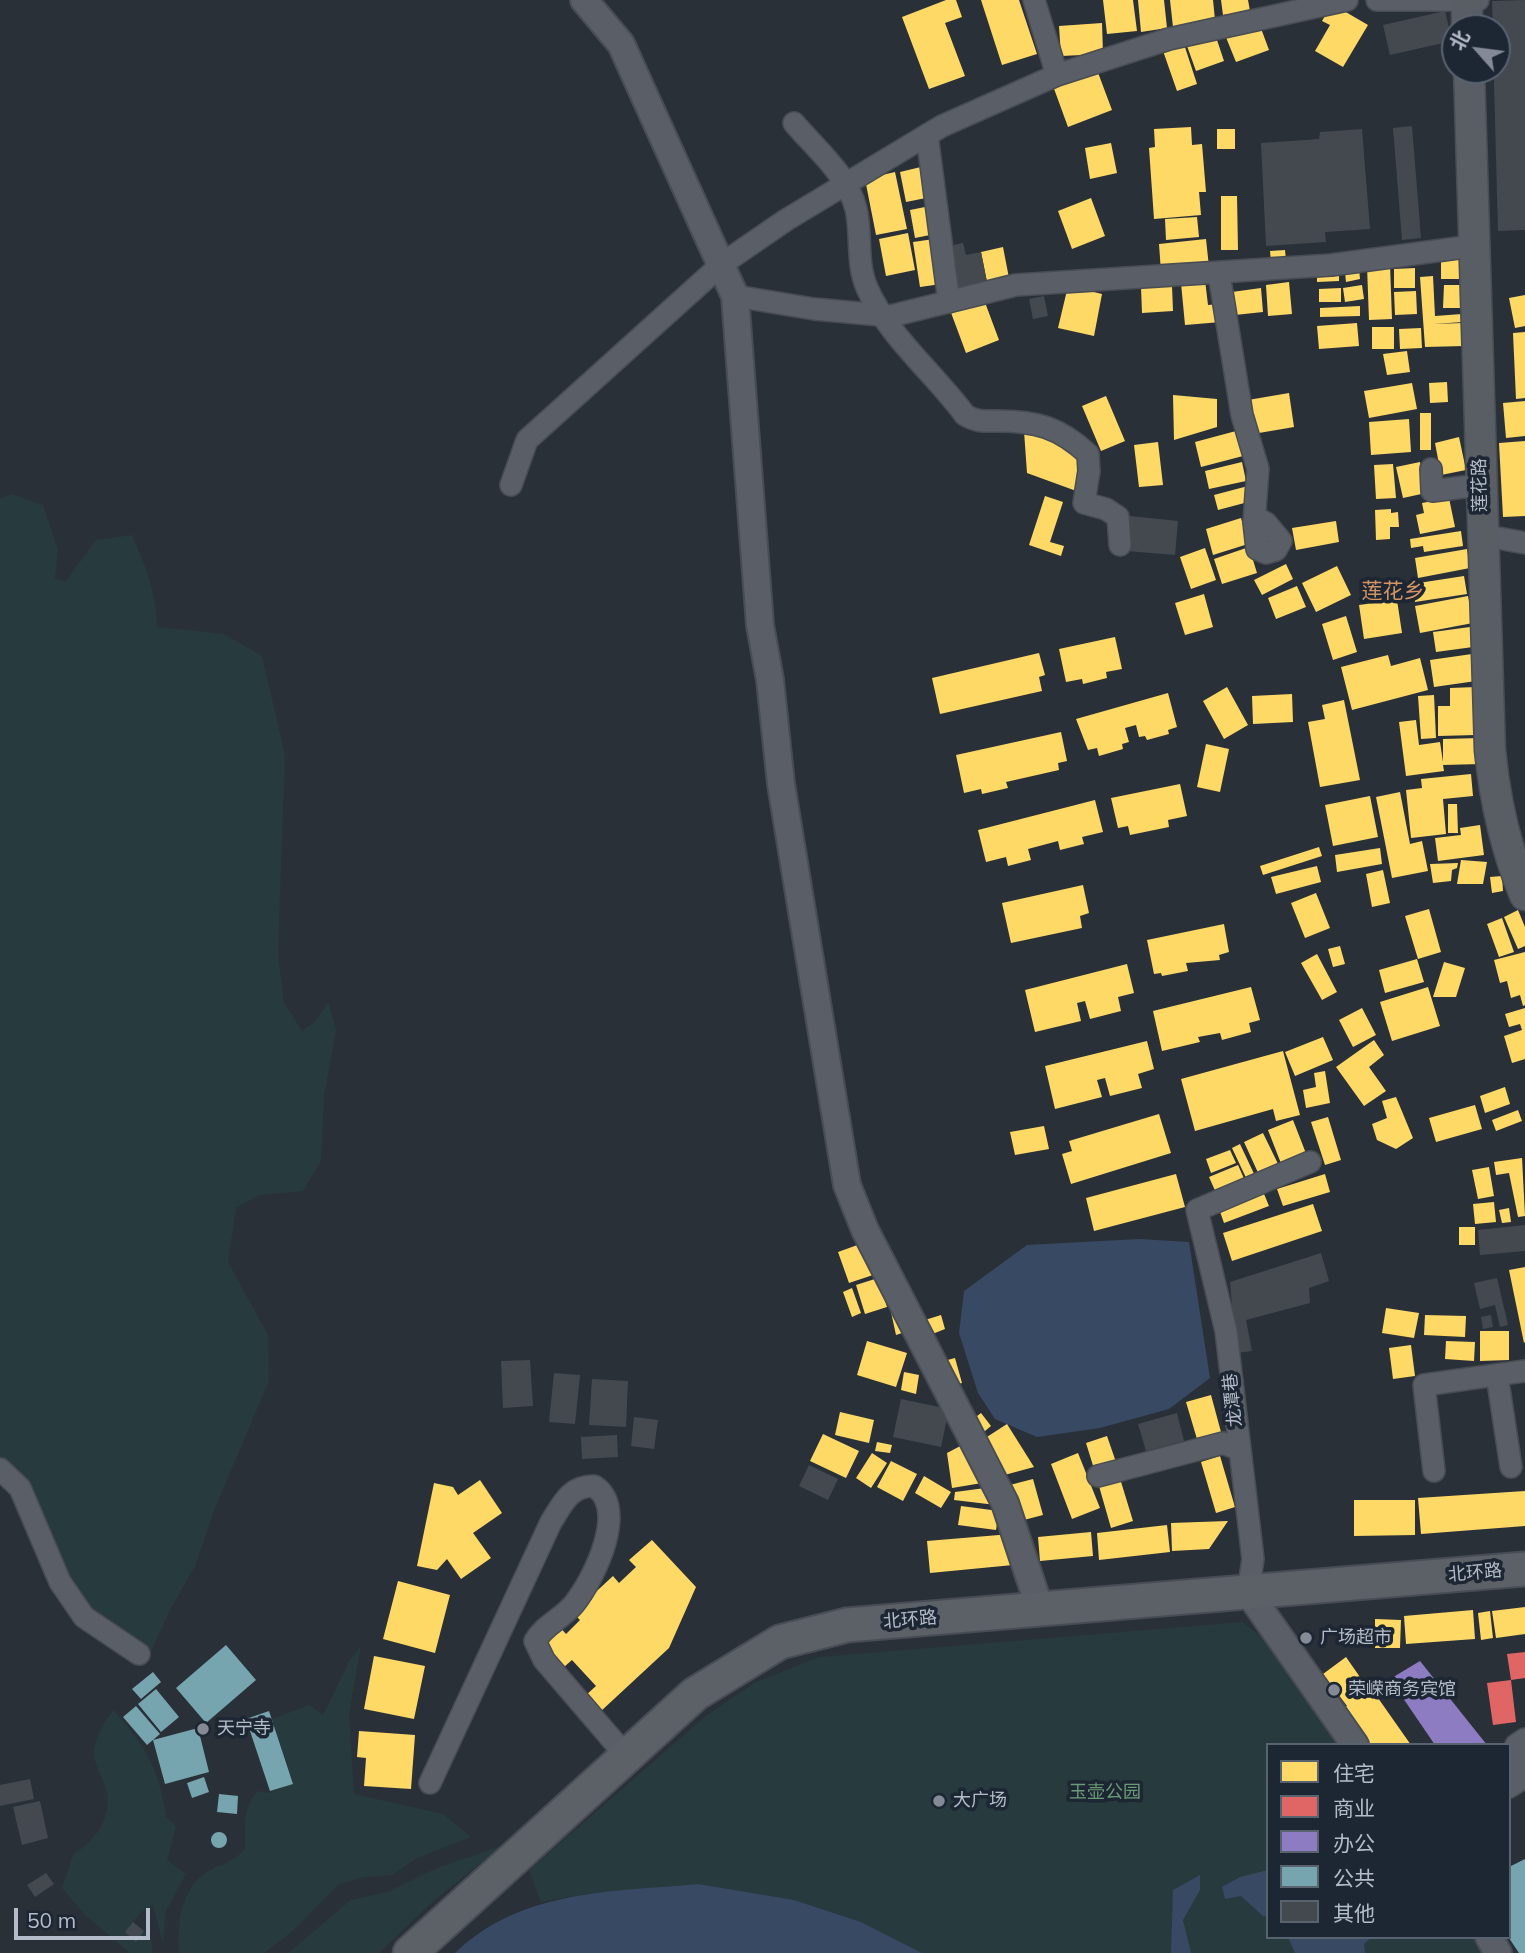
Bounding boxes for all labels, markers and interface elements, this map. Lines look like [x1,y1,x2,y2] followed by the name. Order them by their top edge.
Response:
[1441,14,1511,84] north arrow
[1444,26,1474,54] text: 北
[1469,458,1491,512] street label: 莲花路
[1362,579,1424,605] district label: 莲花乡
[1219,1372,1247,1428] street label: 龙潭巷
[1447,1560,1503,1586] street label: 北环路
[882,1607,938,1633] street label: 北环路
[1320,1627,1392,1649] place label: 广场超市
[1298,1630,1314,1646] marker: 广场超市
[1348,1679,1456,1701] place label: 荣嵘商务宾馆
[1326,1682,1342,1698] marker: 荣嵘商务宾馆
[217,1718,271,1740] place label: 天宁寺
[195,1721,211,1737] marker: 天宁寺
[1266,1743,1511,1939] legend
[1333,1760,1375,1786] text: 住宅
[1069,1782,1141,1804] park label: 玉壶公园
[953,1790,1007,1812] place label: 大广场
[931,1793,947,1809] marker: 大广场
[1333,1795,1375,1821] text: 商业
[1333,1830,1375,1856] text: 办公
[1333,1865,1375,1891] text: 公共
[18,1894,154,1938] scale bar
[1333,1900,1375,1926] text: 其他
[27,1907,76,1933] text: 50 m

